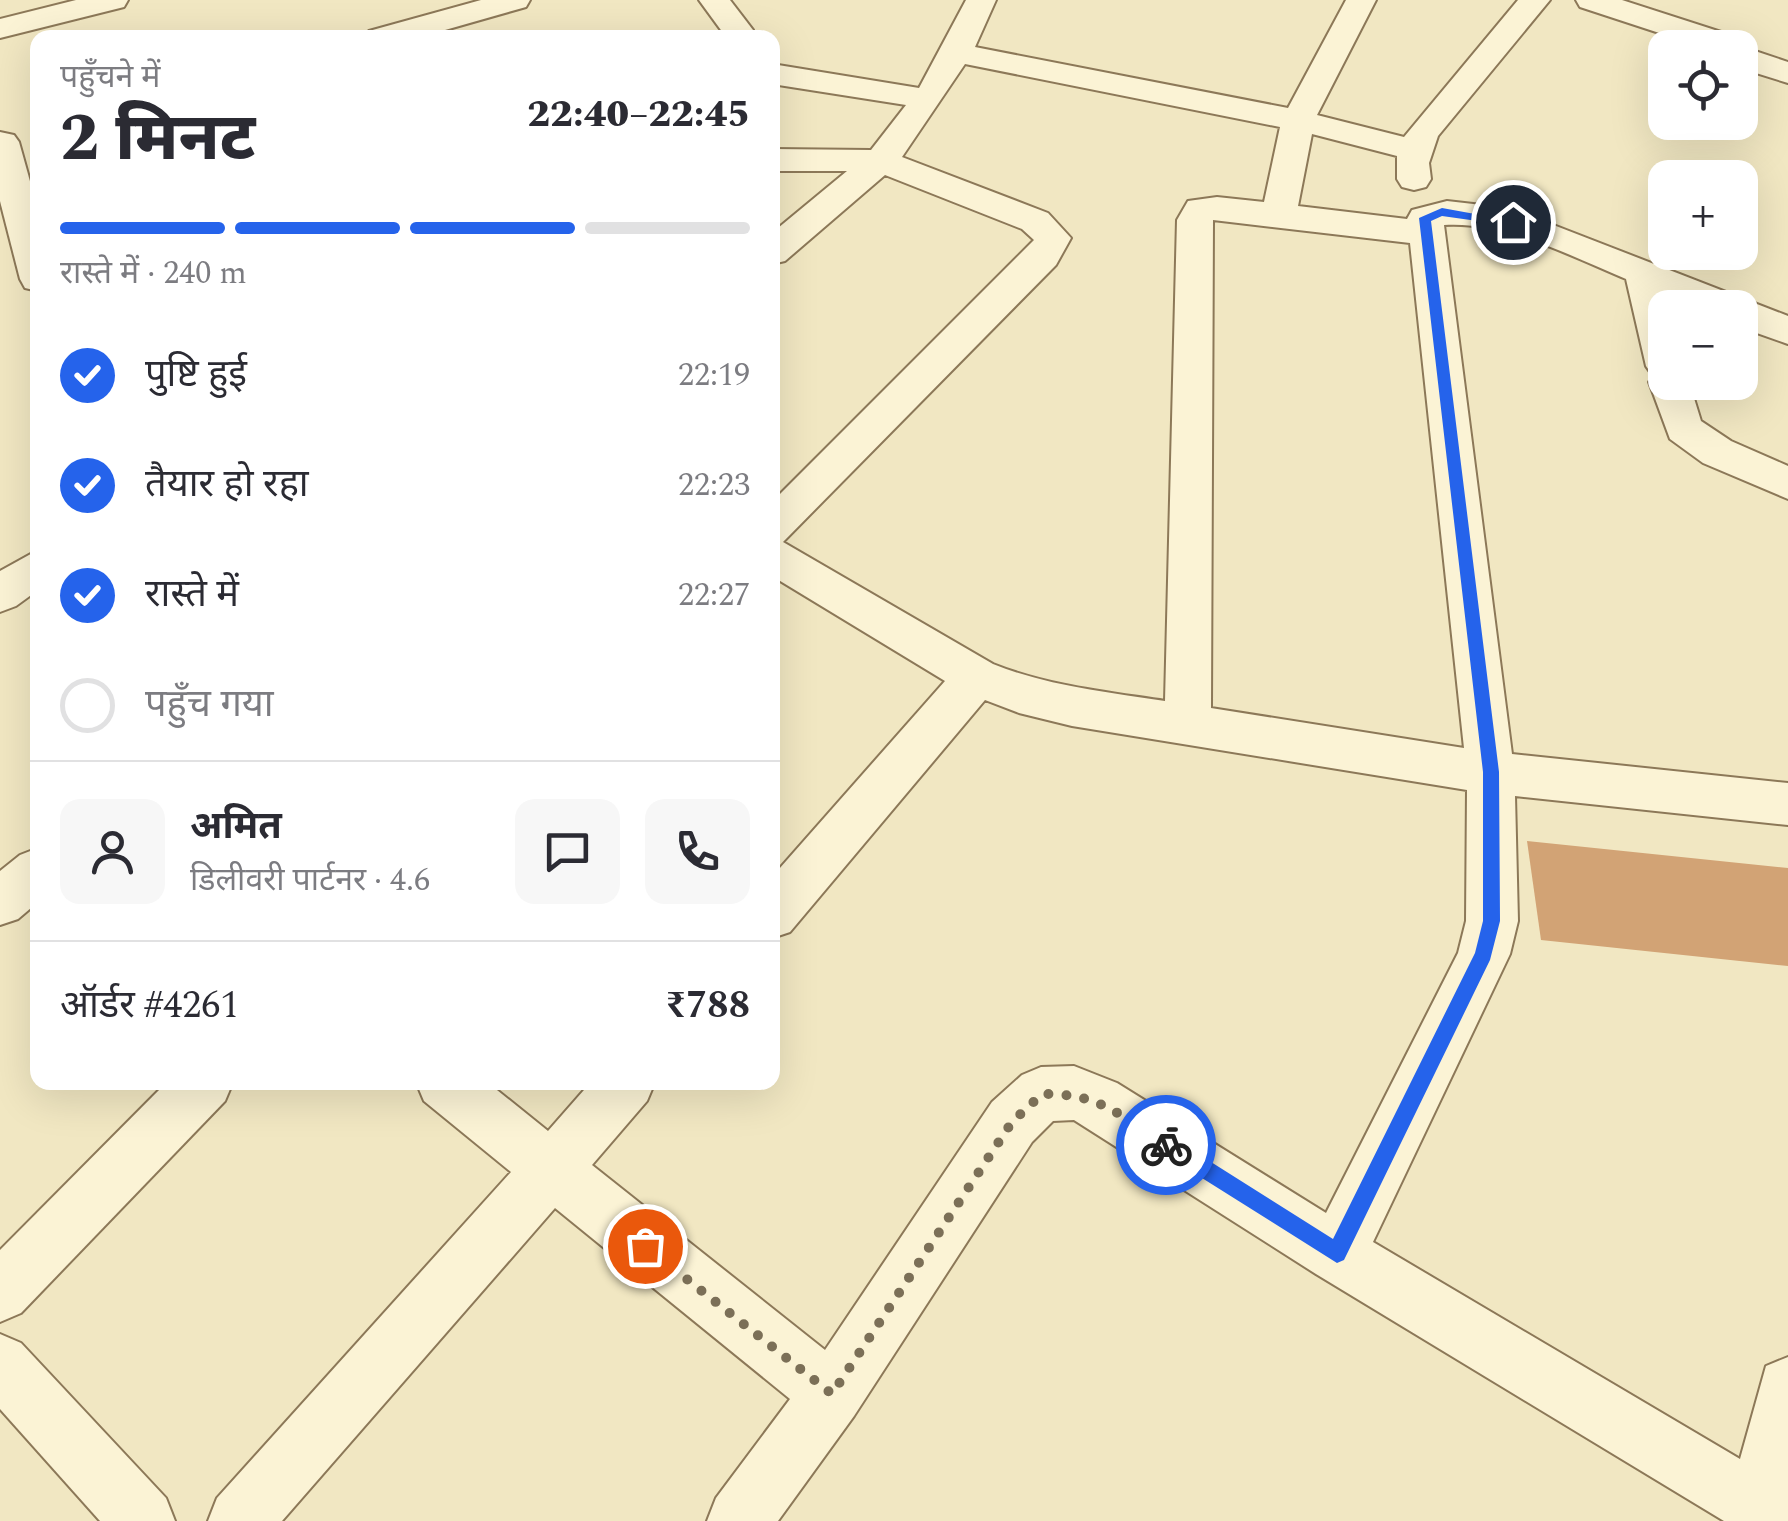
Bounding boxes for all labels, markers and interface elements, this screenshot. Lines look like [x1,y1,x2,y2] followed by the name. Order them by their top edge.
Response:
[1648,30,1758,400] map controls
[1648,30,1758,140] button: locate
[60,53,160,102] text: पहुँचने में
[527,86,750,144] text: 22:40–22:45
[60,90,255,189] text: 2 मिनट
[1648,160,1758,270] button: +
[1471,180,1556,265] pin
[1486,195,1541,250] icon: home
[60,249,247,298] text: रास्ते में · 240 m
[1648,290,1758,400] button: −
[145,346,247,404] text: पुष्टि हुई
[60,348,115,403] icon: check
[678,351,750,400] text: 22:19
[145,456,309,514] text: तैयार हो रहा
[60,458,115,513] icon: check
[678,461,750,510] text: 22:23
[145,566,239,624] text: रास्ते में
[60,568,115,623] icon: check
[678,571,750,620] text: 22:27
[145,676,274,734] text: पहुँच गया
[190,798,282,856] text: अमित
[60,799,165,904] button: person
[515,799,620,904] button: chat
[645,799,750,904] button: phone
[190,856,430,905] text: डिलीवरी पार्टनर · 4.6
[60,977,239,1035] text: ऑर्डर #4261
[665,977,750,1035] text: ₹788
[1116,1095,1216,1195] courier
[1139,1118,1194,1173] icon: bike
[603,1204,688,1289] pin
[618,1219,673,1274] icon: bag

